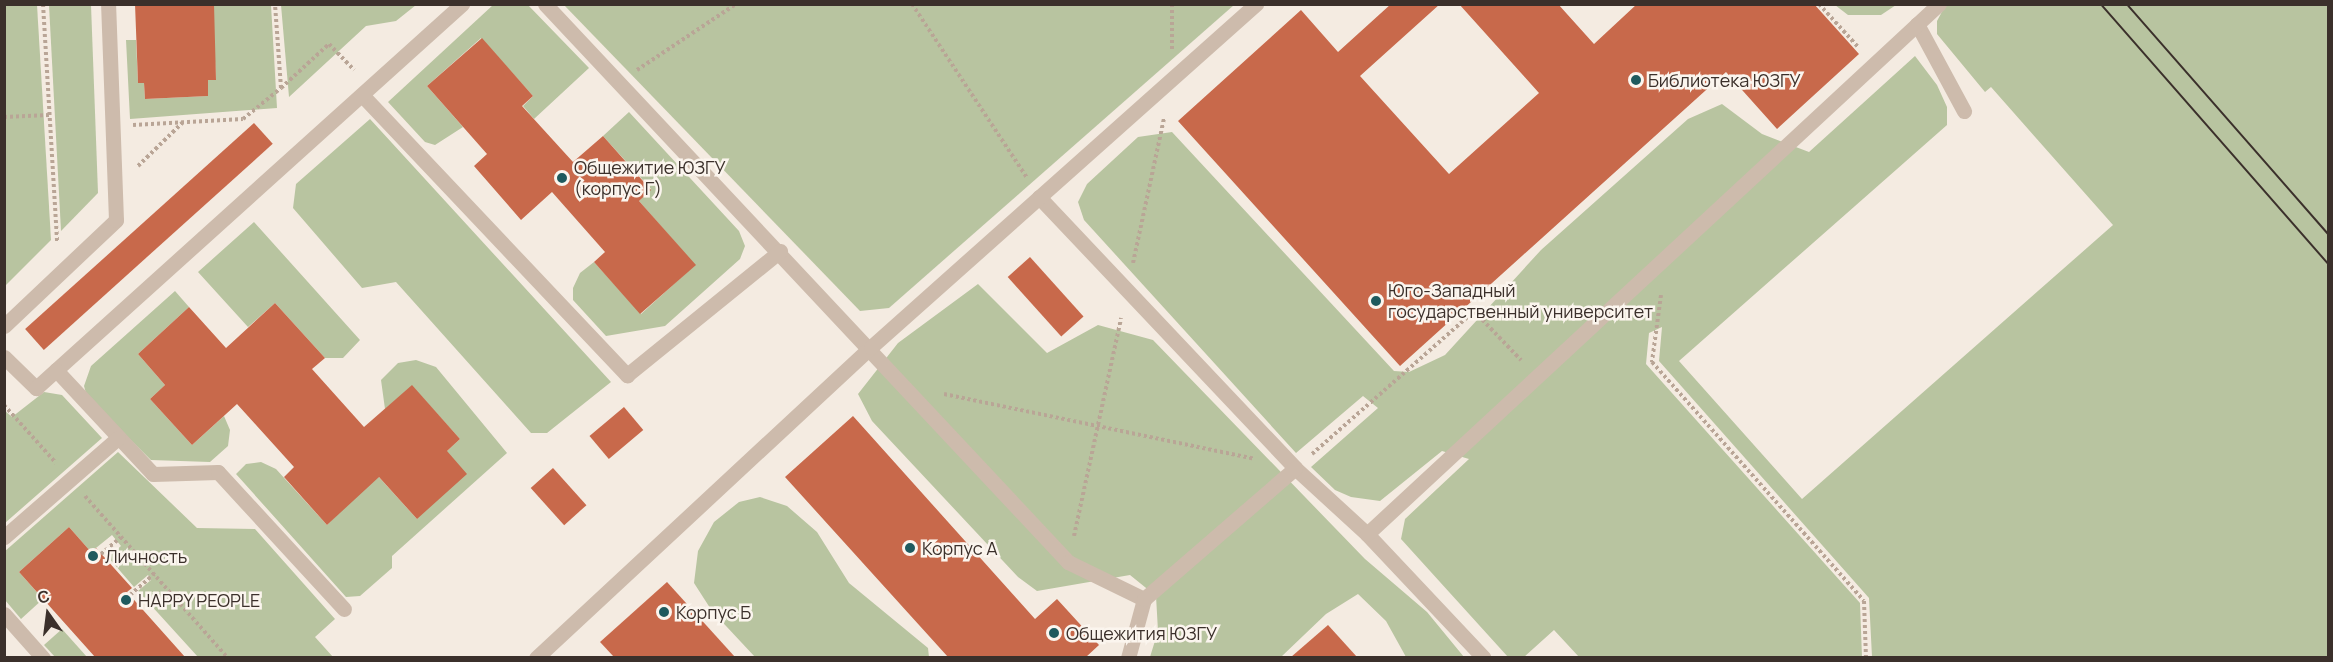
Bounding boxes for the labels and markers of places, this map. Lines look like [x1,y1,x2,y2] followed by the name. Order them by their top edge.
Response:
[1648,69,1801,91] place label: Библиотека ЮЗГУ
[1629,73,1643,87] marker: Библиотека ЮЗГУ
[574,157,726,200] place label: Общежитие ЮЗГУ (корпус Г)
[555,171,569,185] marker: Общежитие ЮЗГУ (корпус Г)
[1388,280,1653,322] place label: Юго-Западный государственный университет
[1369,294,1383,308] marker: Юго-Западный государственный университет
[922,537,998,559] place label: Корпус А
[903,541,917,555] marker: Корпус А
[105,545,187,567] place label: Личность
[86,549,100,563] marker: Личность
[138,589,261,611] place label: HAPPY PEOPLE
[119,593,133,607] marker: HAPPY PEOPLE
[676,601,751,623] place label: Корпус Б
[657,605,671,619] marker: Корпус Б
[1066,622,1217,644] place label: Общежития ЮЗГУ
[1047,626,1061,640] marker: Общежития ЮЗГУ

